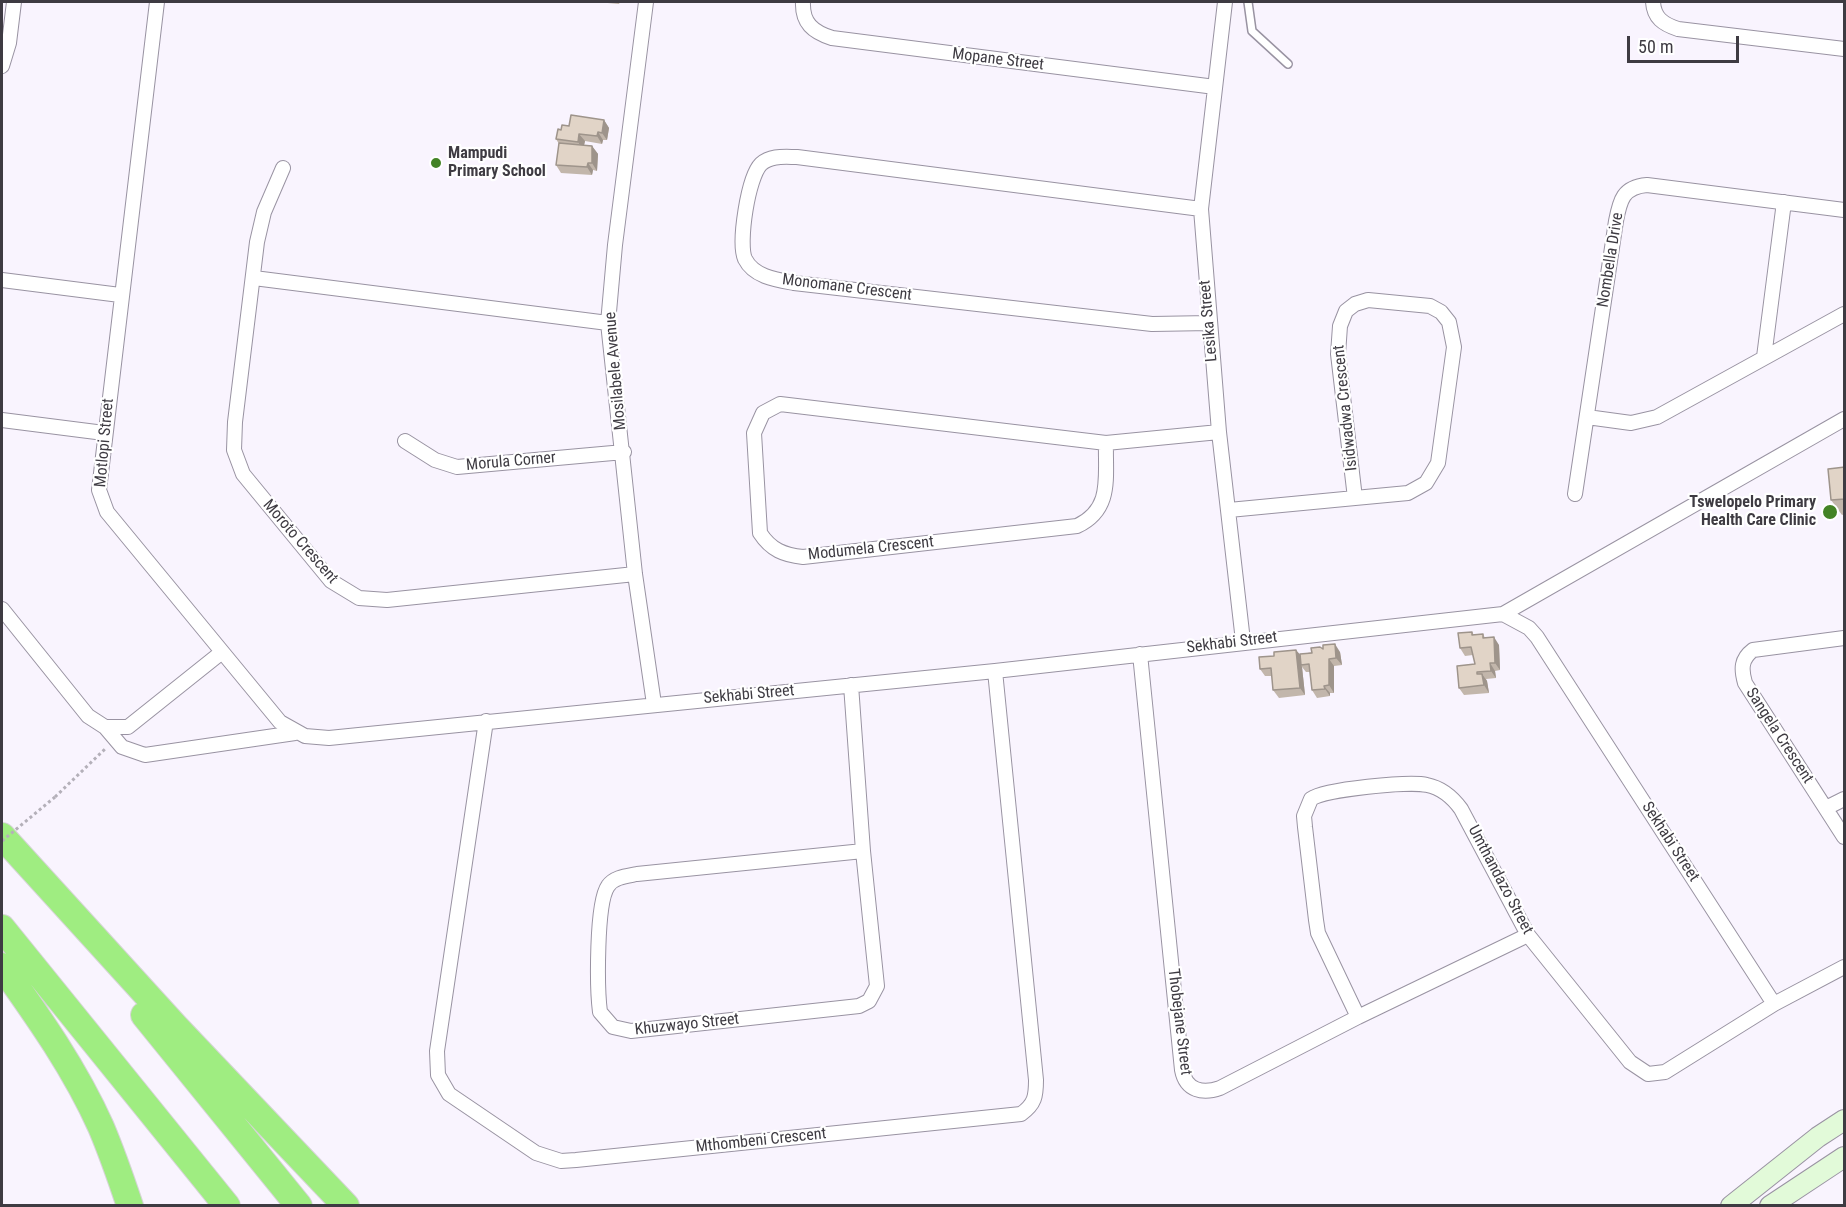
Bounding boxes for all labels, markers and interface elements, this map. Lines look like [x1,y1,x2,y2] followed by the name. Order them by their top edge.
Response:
[1630,24,1742,62] scale bar
[1638,36,1673,57] text: 50 m
[951,45,1045,75] street label: Mopane Street
[448,144,546,182] place label: Mampudi Primary School
[429,156,443,170] marker: Mampudi Primary School
[1594,211,1628,309] street label: Nombella Drive
[781,271,913,305] street label: Monomane Crescent
[1196,279,1222,363] street label: Lesika Street
[601,311,631,431] street label: Mosilabele Avenue
[1330,344,1362,472] street label: Isidwadwa Crescent
[92,398,118,488] street label: Motlopi Street
[465,449,557,475] street label: Morula Corner
[1689,493,1816,531] place label: Tswelopelo Primary Health Care Clinic
[258,496,342,588] street label: Moroto Crescent
[1821,503,1839,521] marker: Tswelopelo Primary Health Care Clinic
[807,533,935,565] street label: Modumela Crescent
[1186,628,1278,658] street label: Sekhabi Street
[703,681,795,709] street label: Sekhabi Street
[1741,685,1817,787] street label: Sangela Crescent
[1637,799,1703,885] street label: Sekhabi Street
[1463,822,1537,938] street label: Umthandazo Street
[1163,968,1195,1076] street label: Thobejane Street
[634,1010,740,1040] street label: Khuzwayo Street
[695,1125,827,1157] street label: Mthombeni Crescent

